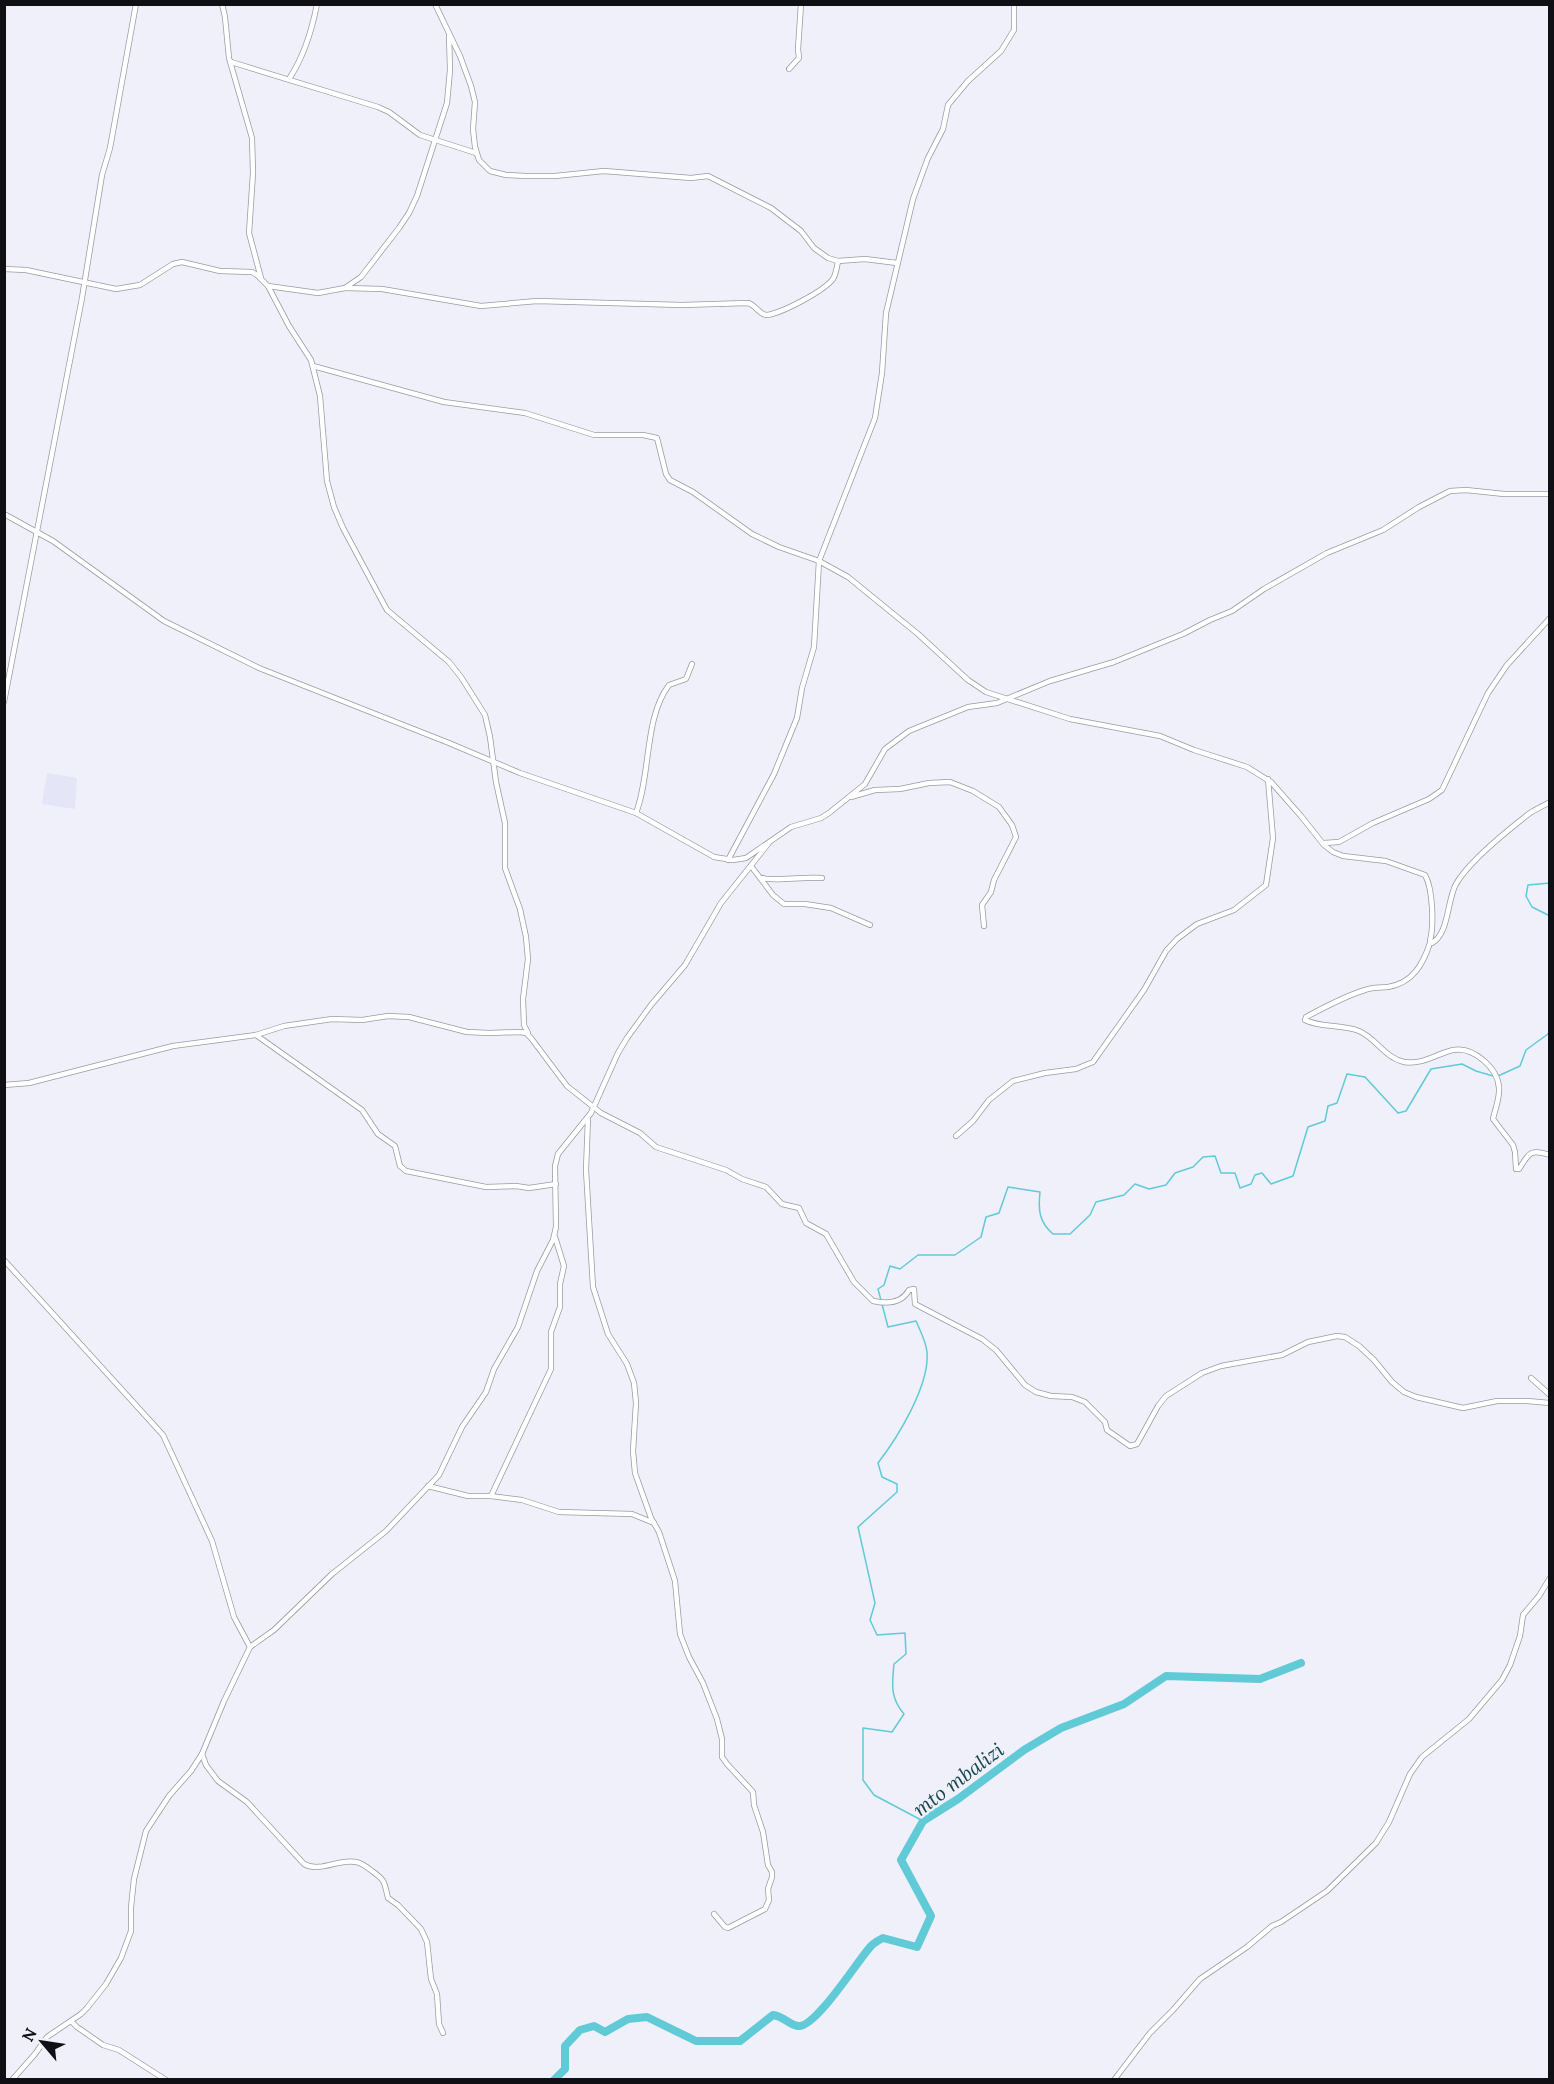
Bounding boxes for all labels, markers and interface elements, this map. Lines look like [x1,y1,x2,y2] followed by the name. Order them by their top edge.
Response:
[908,1736,1009,1821] water label: mto mbalizi
[12,2012,72,2072] north arrow
[17,2024,41,2045] text: N

